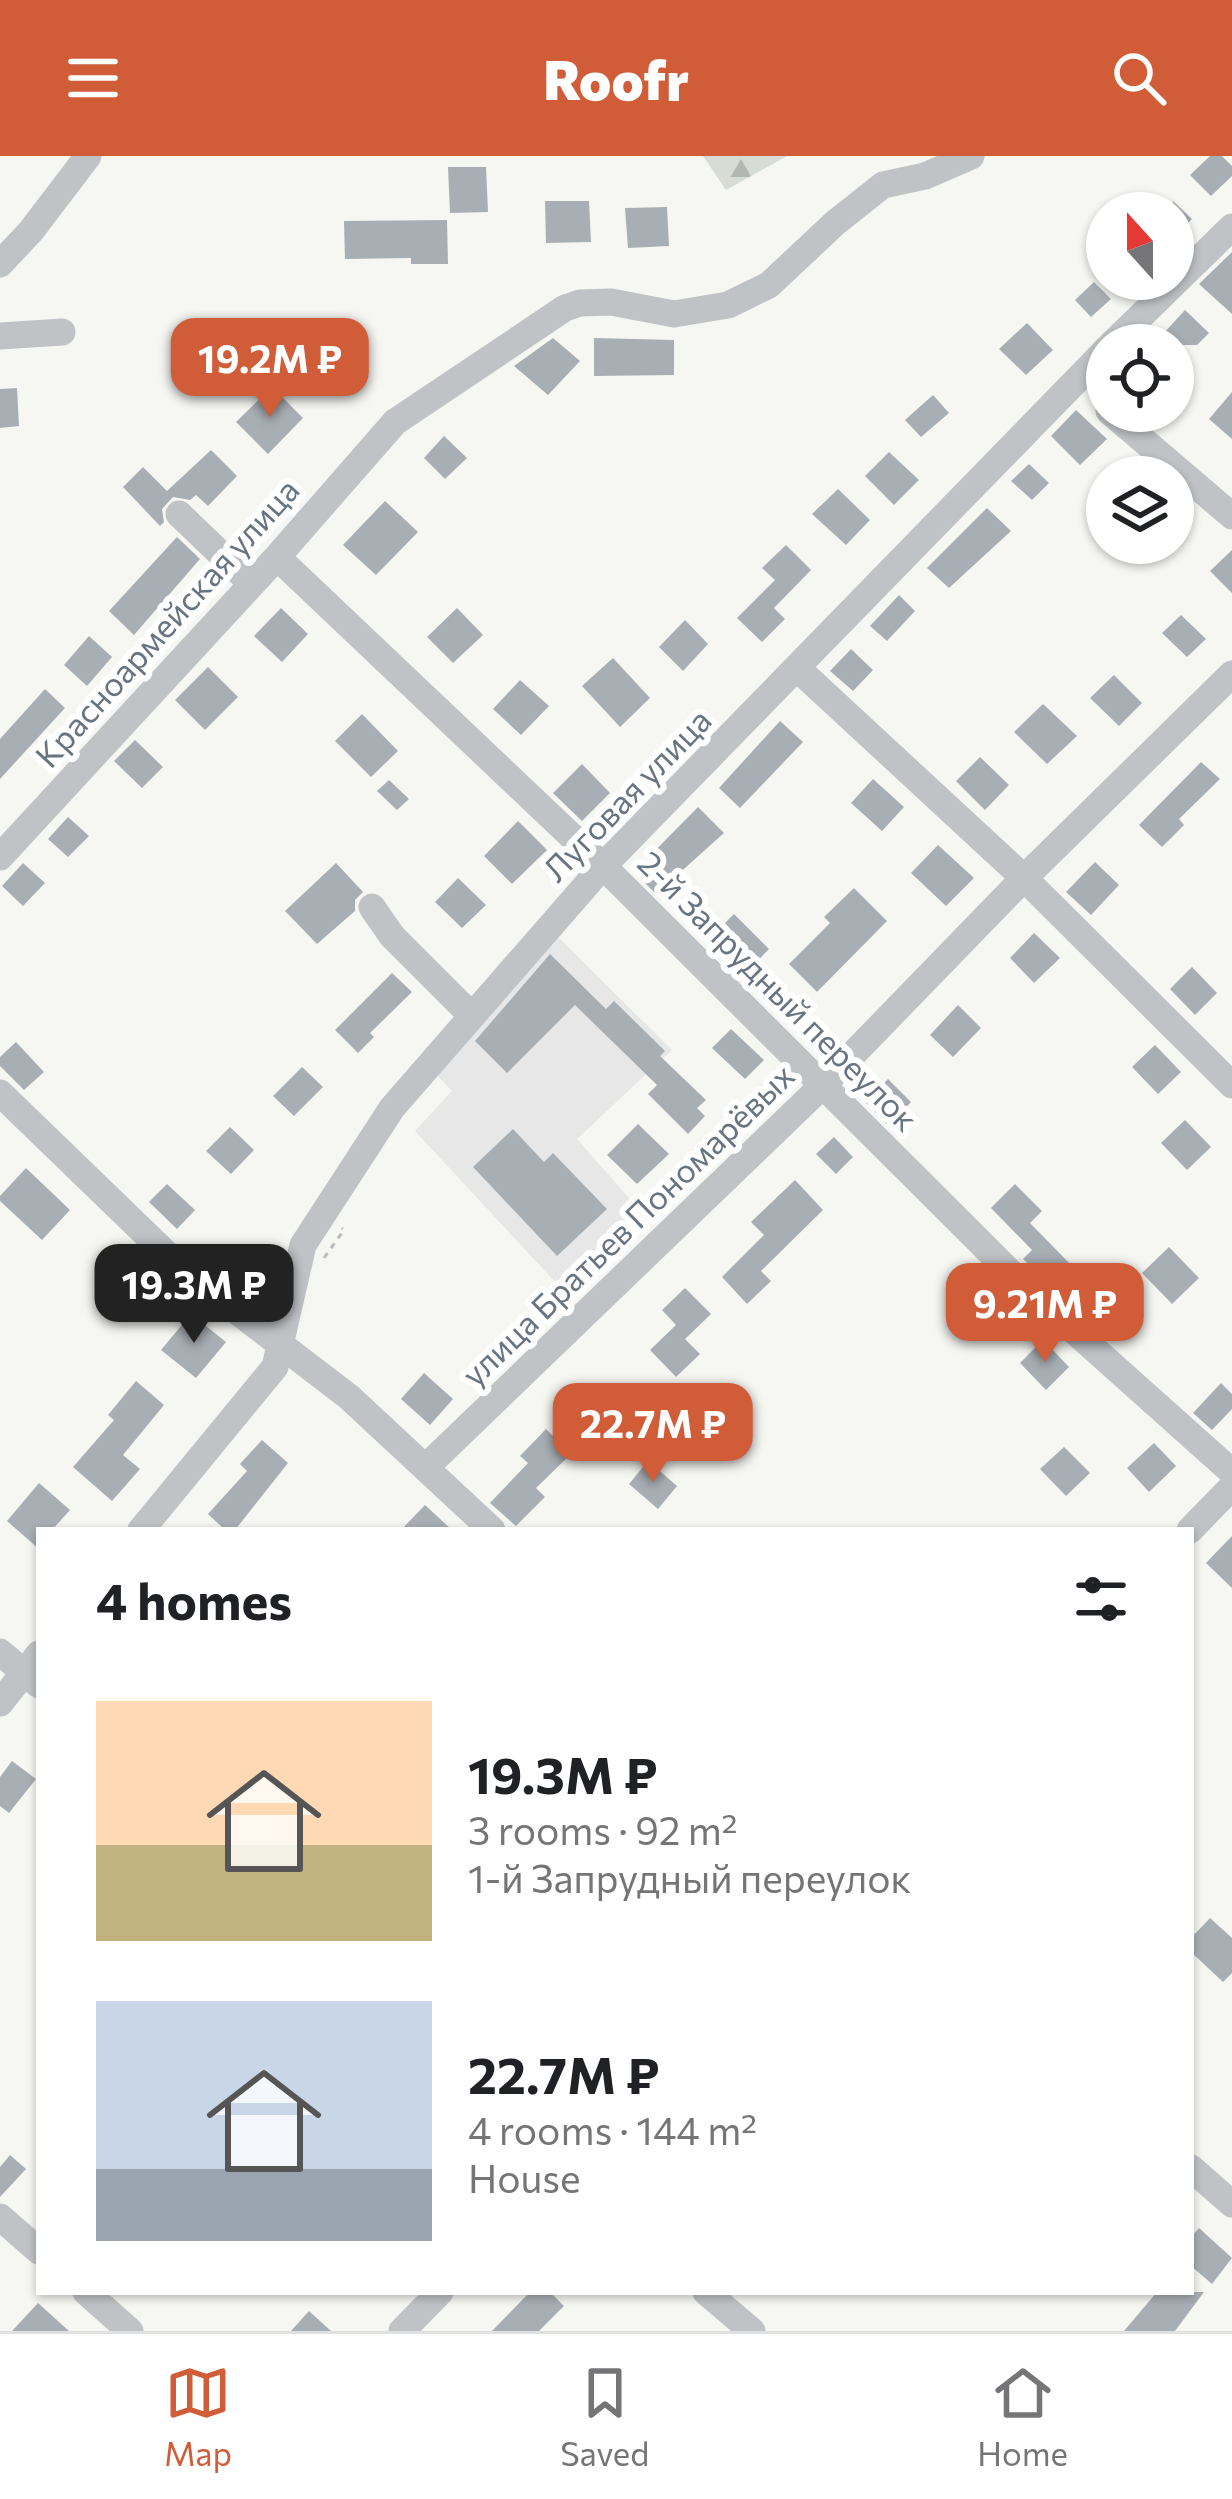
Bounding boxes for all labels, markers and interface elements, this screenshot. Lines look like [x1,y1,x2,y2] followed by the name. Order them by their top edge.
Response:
[60,45,126,111] icon: menu
[543,45,689,111] text: Roofr
[1106,45,1172,111] icon: search
[1086,192,1194,300] north arrow
[1086,192,1194,564] map controls
[159,318,381,420] pin: 19.2M ₽
[1086,324,1194,432] button: locate
[198,333,342,381] text: 19.2M ₽
[1086,456,1194,564] button: layers
[25,469,307,775] street label: Красноармейская улица
[533,699,719,889] street label: Луговая улица
[630,841,928,1139] street label: 2-й Запрудный переулок
[452,1054,802,1394] street label: улица Братьев Пономарёвых
[83,1244,305,1346] pin: 19.3M ₽
[122,1259,266,1307] text: 19.3M ₽
[934,1263,1156,1365] pin: 9.21M ₽
[973,1278,1117,1326] text: 9.21M ₽
[542,1383,764,1485] pin: 22.7M ₽
[580,1398,726,1446] text: 22.7M ₽
[1068,1566,1134,1632] icon: filters
[96,1568,292,1631] text: 4 homes
[468,1742,658,1805] text: 19.3M ₽
[192,1749,336,1893] icon: home
[468,1805,738,1853] text: 3 rooms · 92 m²
[468,1853,911,1901] text: 1-й Запрудный переулок
[468,2042,660,2105] text: 22.7M ₽
[192,2049,336,2193] icon: home
[468,2105,757,2153] text: 4 rooms · 144 m²
[468,2153,581,2201] text: House
[164,2360,232,2473] tab: Map
[560,2360,649,2473] tab: Saved
[977,2360,1068,2473] tab: Home

